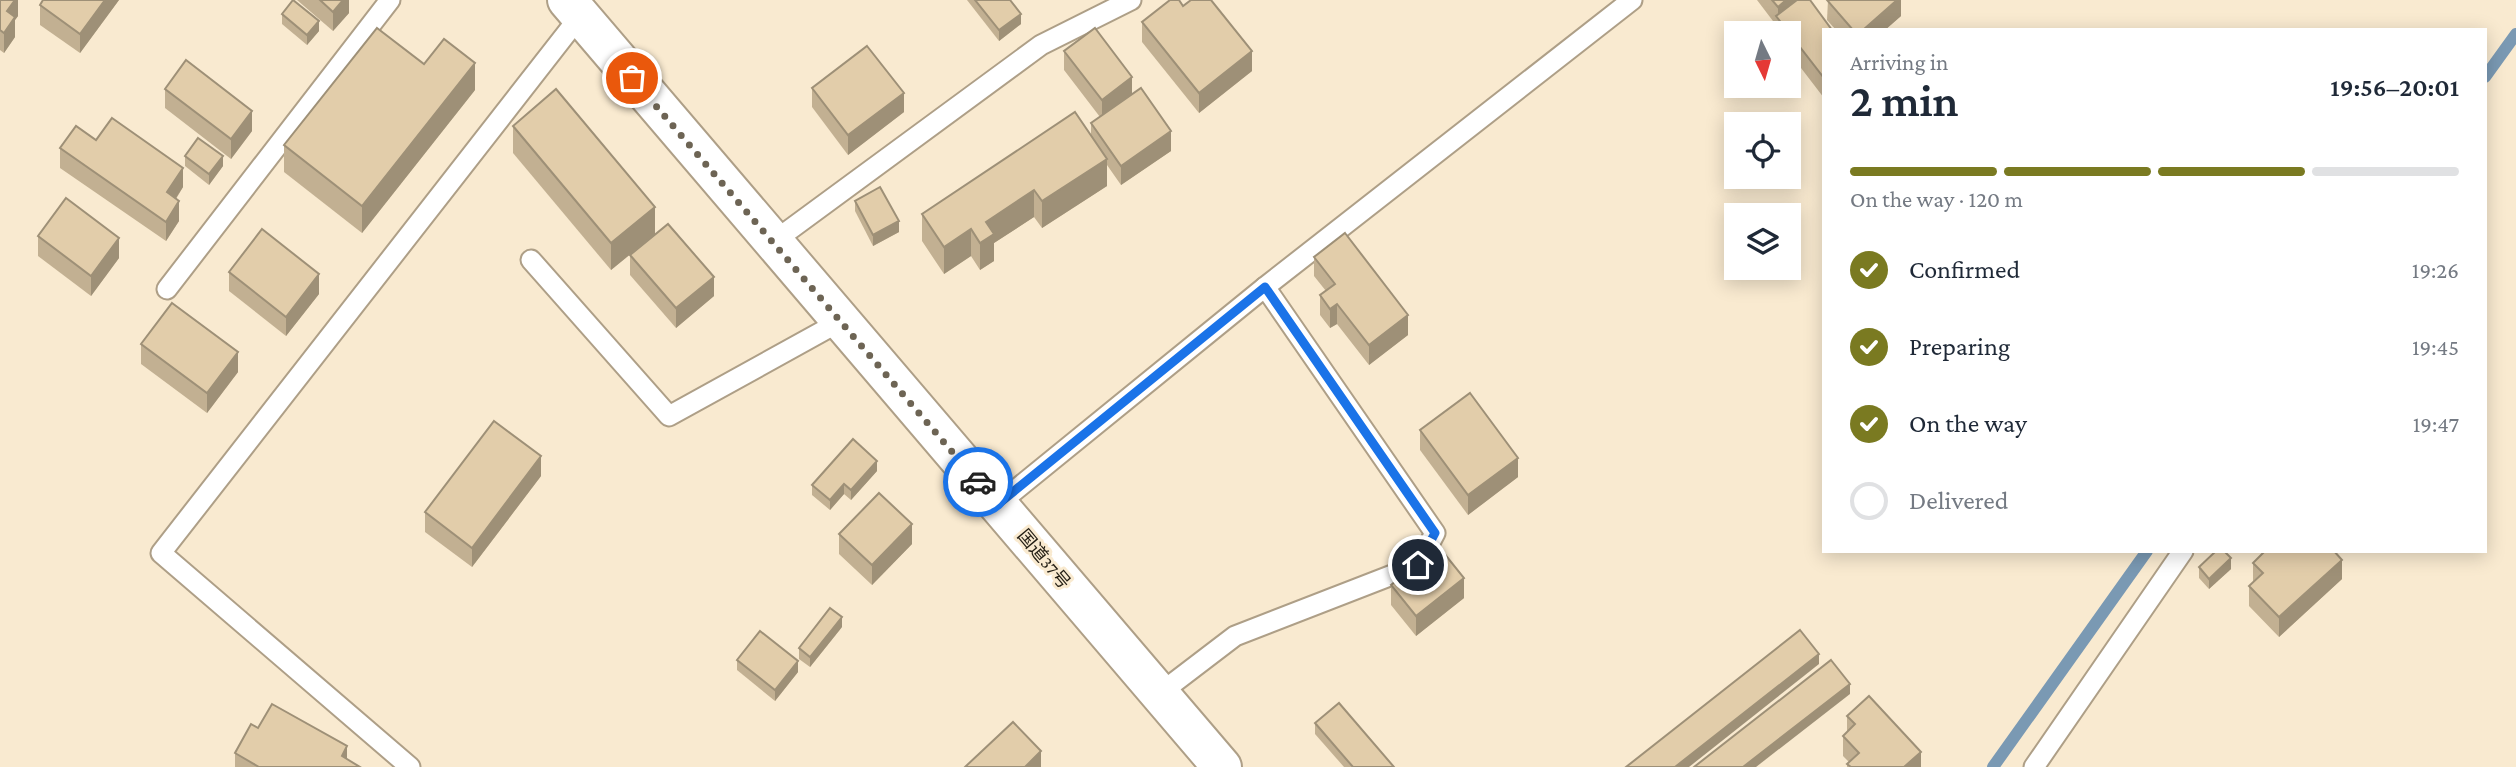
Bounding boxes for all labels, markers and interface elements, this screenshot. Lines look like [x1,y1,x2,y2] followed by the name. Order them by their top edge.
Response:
[1724,21,1801,98] north arrow
[1724,21,1801,280] map controls
[602,48,662,108] pin
[1850,49,1948,75] text: Arriving in
[613,59,651,97] icon: bag
[2330,73,2459,102] text: 19:56–20:01
[1850,75,1958,126] text: 2 min
[1724,112,1801,189] button: locate
[1850,186,2023,212] text: On the way · 120 m
[1724,203,1801,280] button: layers
[1850,251,1888,289] icon: check
[1909,255,2020,284] text: Confirmed
[2412,257,2459,283] text: 19:26
[1850,328,1888,366] icon: check
[1909,332,2010,361] text: Preparing
[2412,334,2459,360] text: 19:45
[1850,405,1888,443] icon: check
[1909,409,2027,438] text: On the way
[2413,411,2459,437] text: 19:47
[943,447,1013,517] courier
[959,463,997,501] icon: car
[1909,486,2008,515] text: Delivered
[1014,526,1074,592] street label: 国道37号
[1388,535,1448,595] pin
[1399,546,1437,584] icon: home

